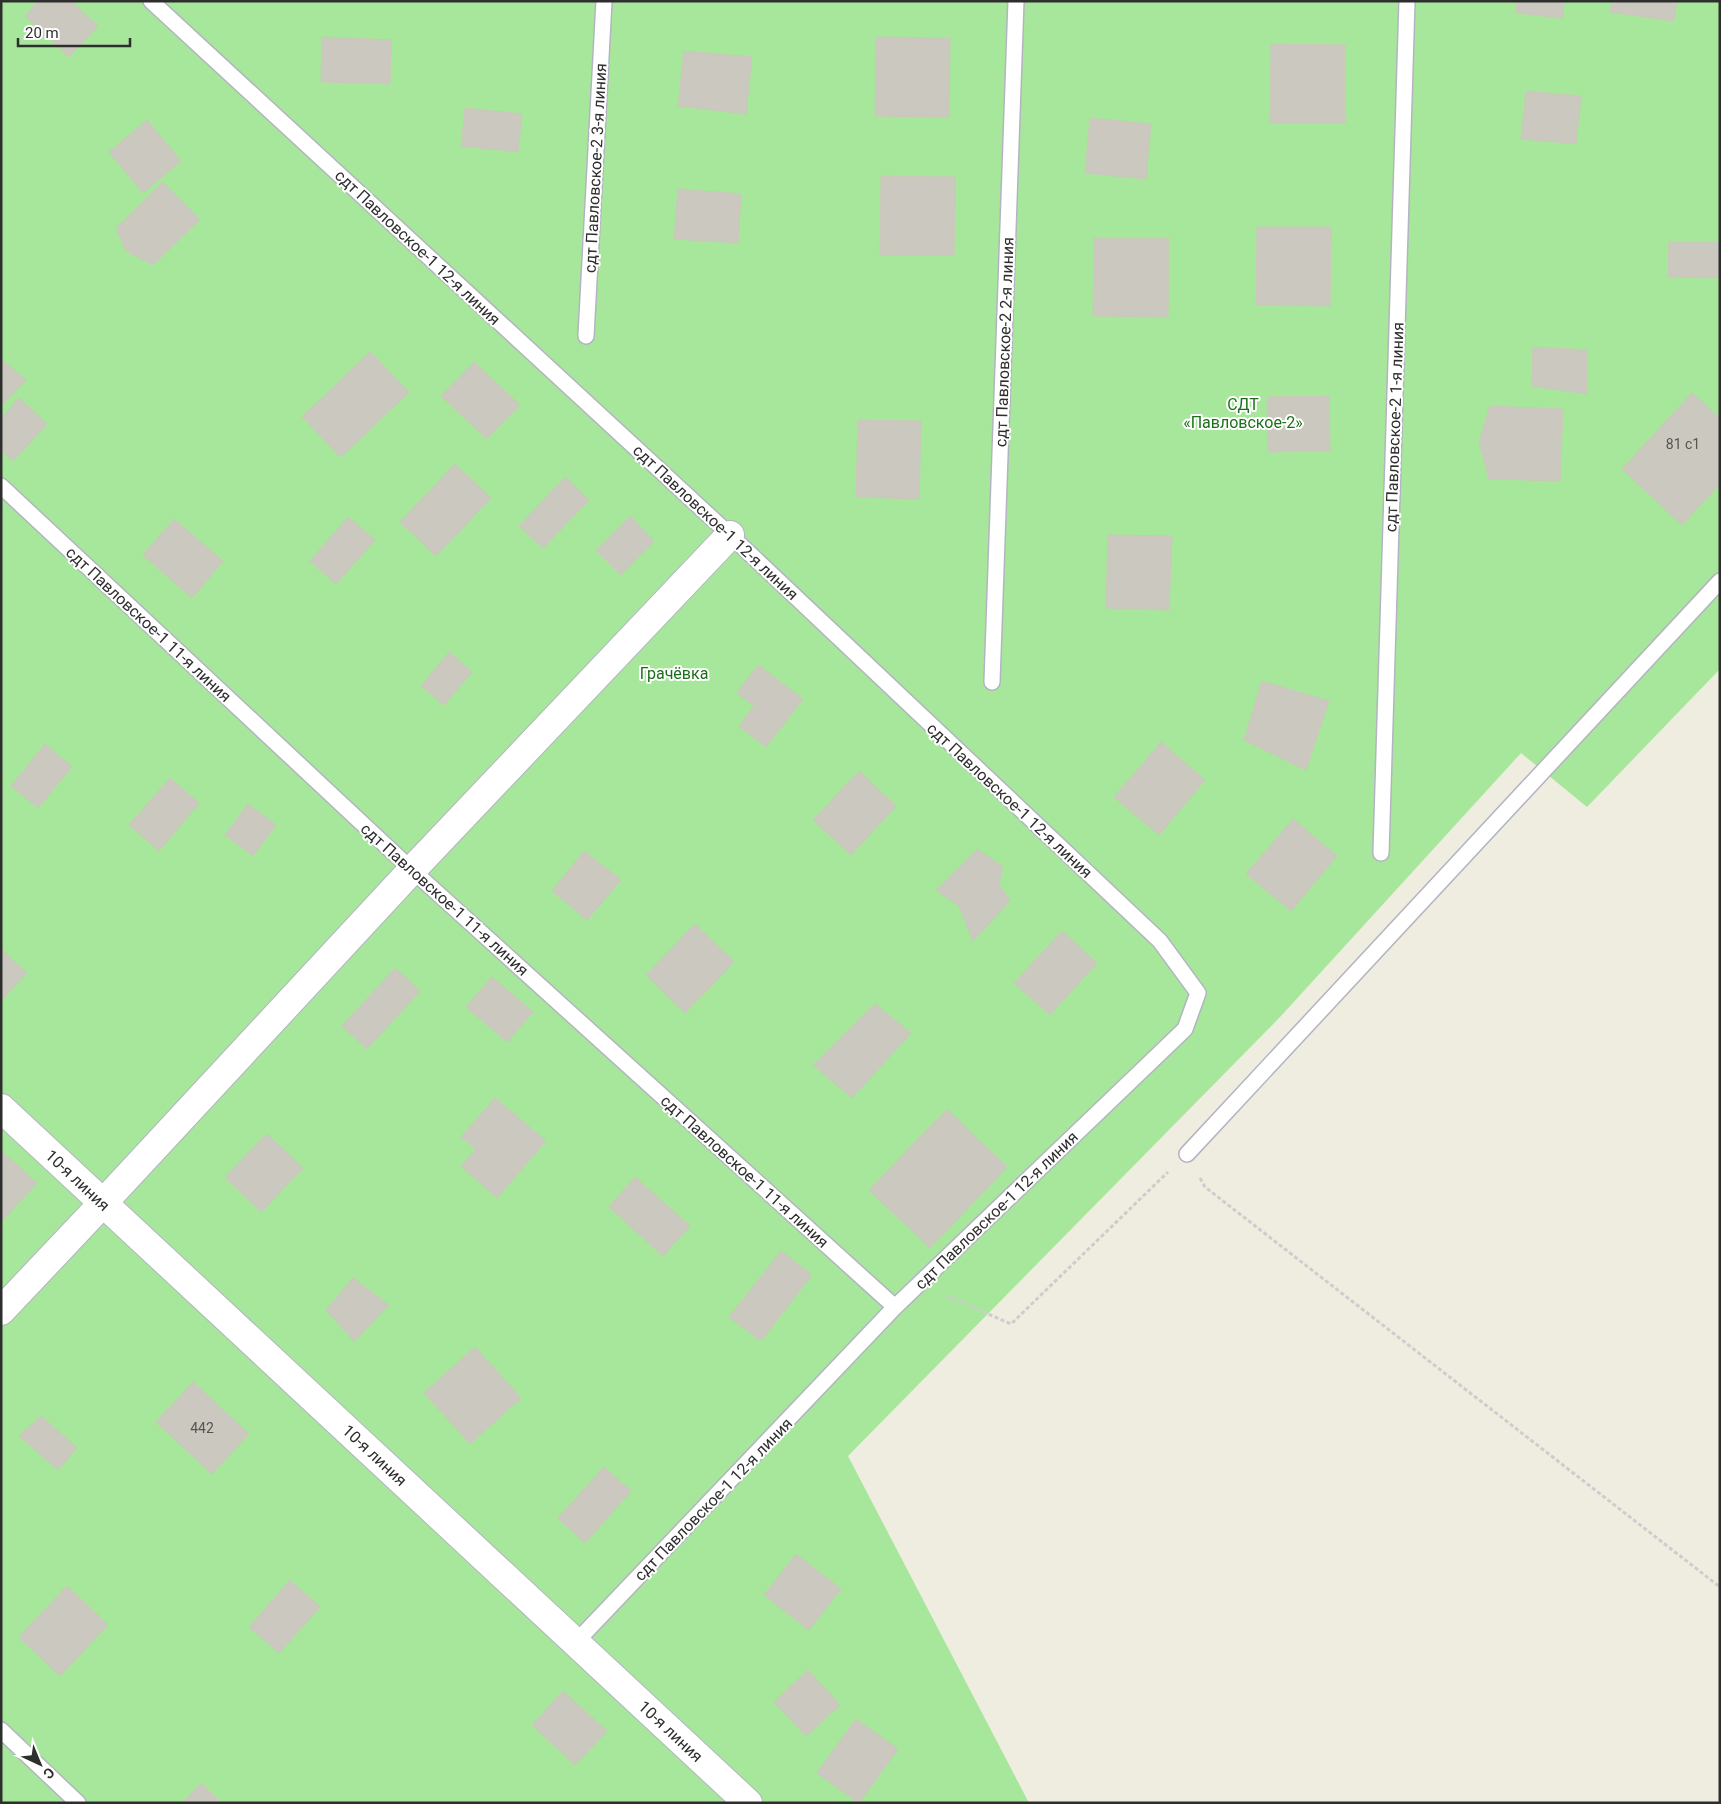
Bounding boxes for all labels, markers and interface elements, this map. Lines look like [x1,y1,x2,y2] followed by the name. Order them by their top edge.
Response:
[18,15,130,47] scale bar
[25,24,59,42] text: 20 m
[581,63,610,273] street label: сдт Павловское-2 3-я линия
[331,166,504,329] street label: сдт Павловское-1 12-я линия
[991,237,1018,447] street label: сдт Павловское-2 2-я линия
[1381,322,1408,532] street label: сдт Павловское-2 1-я линия
[1183,395,1303,432] park label: СДТ «Павловское-2»
[1666,436,1700,452] house number: 81 с1
[629,441,802,604] street label: сдт Павловское-1 12-я линия
[62,543,235,706] street label: сдт Павловское-1 11-я линия
[640,664,708,683] park label: Грачёвка
[923,719,1096,882] street label: сдт Павловское-1 12-я линия
[357,819,532,980] street label: сдт Павловское-1 11-я линия
[657,1091,832,1252] street label: сдт Павловское-1 11-я линия
[911,1127,1082,1293] street label: сдт Павловское-1 12-я линия
[42,1146,114,1215] street label: 10-я линия
[630,1414,796,1585] street label: сдт Павловское-1 12-я линия
[190,1420,214,1436] house number: 442
[339,1421,411,1490] street label: 10-я линия
[635,1697,707,1766] street label: 10-я линия
[15,1739,65,1789] north arrow
[40,1764,58,1782] text: С

